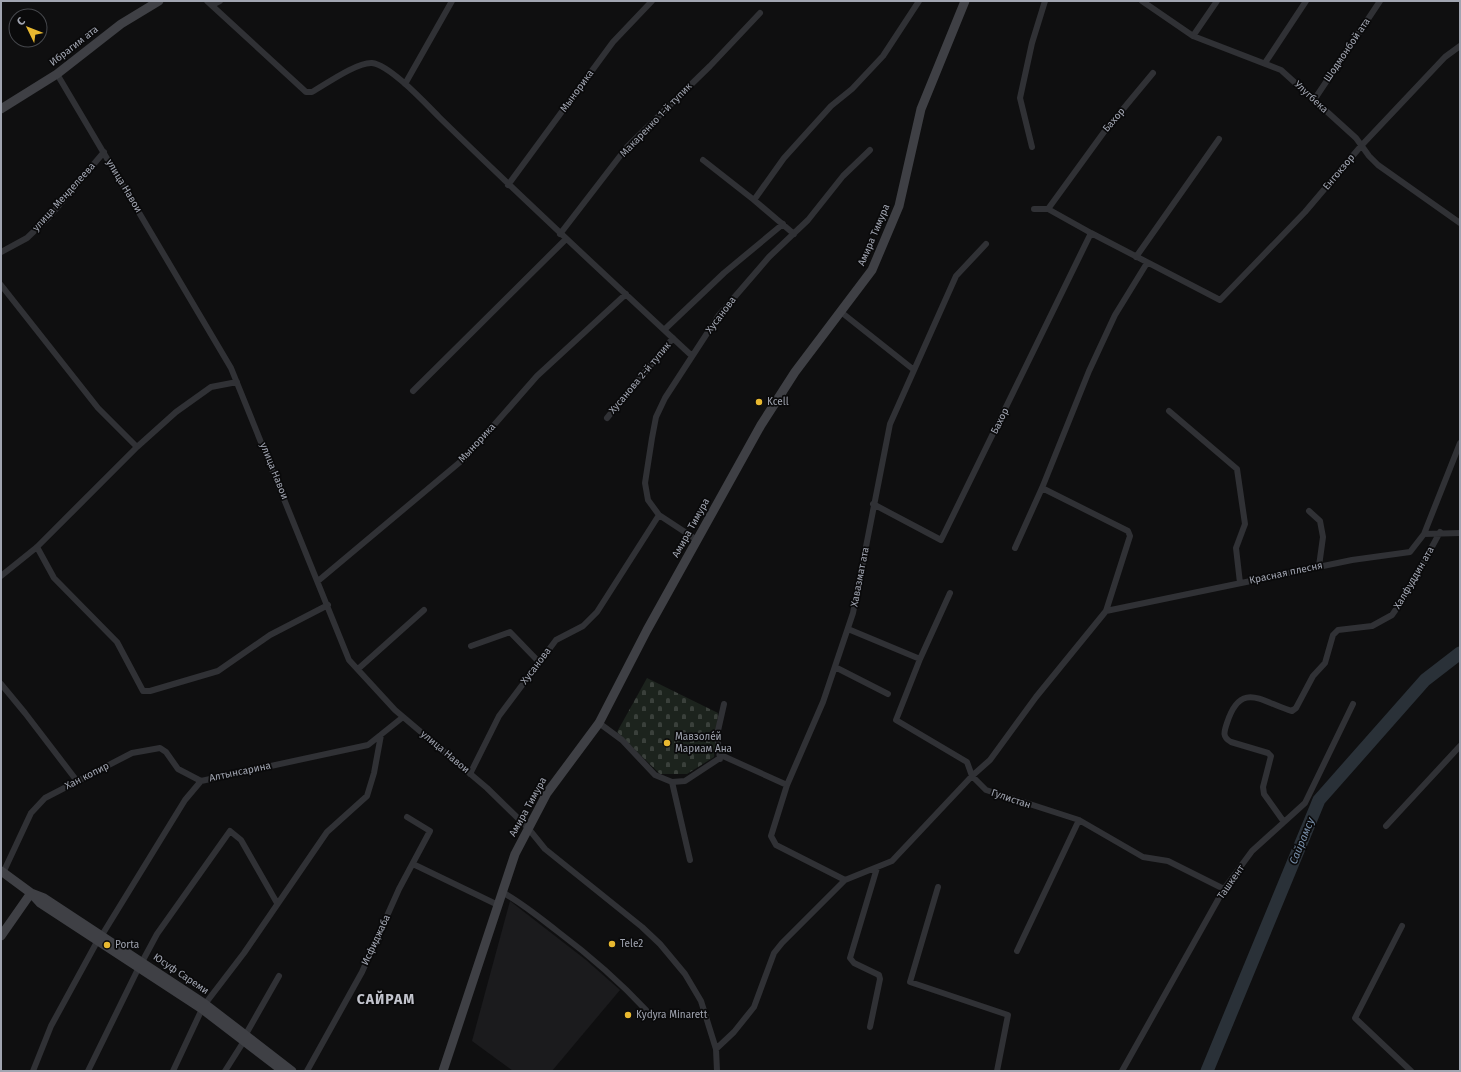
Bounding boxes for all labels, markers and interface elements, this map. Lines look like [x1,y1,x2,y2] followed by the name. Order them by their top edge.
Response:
[8,8,48,48] north arrow
[14,14,28,28] text: С
[1321,16,1373,84] street label: Шодмонбой ата
[47,23,101,69] street label: Ибрагим ата
[558,68,596,114] street label: Мынорика
[1292,78,1330,116] street label: Улугбека
[618,80,695,159] street label: Макаренко 1-й тупик
[1100,105,1128,134] street label: Бахор
[1321,152,1357,192] street label: Енгокзор
[103,157,145,215] street label: улица Навои
[30,160,98,234] street label: улица Менделеева
[856,202,892,268] street label: Амира Тимура
[703,294,739,336] street label: Хусанова
[607,339,674,416] street label: Хусанова 2-й тупик
[767,396,789,408] place label: Kcell
[754,397,764,407] marker: Kcell
[989,406,1012,436] street label: Бахор
[456,421,498,465] street label: Мынорика
[257,441,291,501] street label: улица Навои
[670,496,712,560] street label: Амира Тимура
[1391,545,1437,611] street label: Халфуддин ата
[848,546,872,608] street label: Хавазмат ата
[1248,559,1324,587] street label: Красная плесня
[518,645,554,687] street label: Хусанова
[418,728,472,776] street label: улица Навои
[675,731,732,755] place label: Мавзоле́й Мариам Ана
[662,738,672,748] marker: Мавзоле́й Мариам Ана
[63,760,111,792] street label: Хан копир
[208,760,272,784] street label: Алтынсарина
[507,775,549,839] street label: Амира Тимура
[990,787,1032,811] street label: Гулистан
[1287,815,1317,866] water label: Сайрамсу
[1215,862,1247,901] street label: Ташкент
[359,913,393,967] street label: Исфиджаба
[620,938,643,950] place label: Tele2
[115,939,139,951] place label: Porta
[607,939,617,949] marker: Tele2
[102,940,112,950] marker: Porta
[151,951,211,997] street label: Юсуф Сареми
[357,990,415,1008] district label: САЙРАМ
[636,1009,708,1021] place label: Kydyra Minarett
[623,1010,633,1020] marker: Kydyra Minarett

